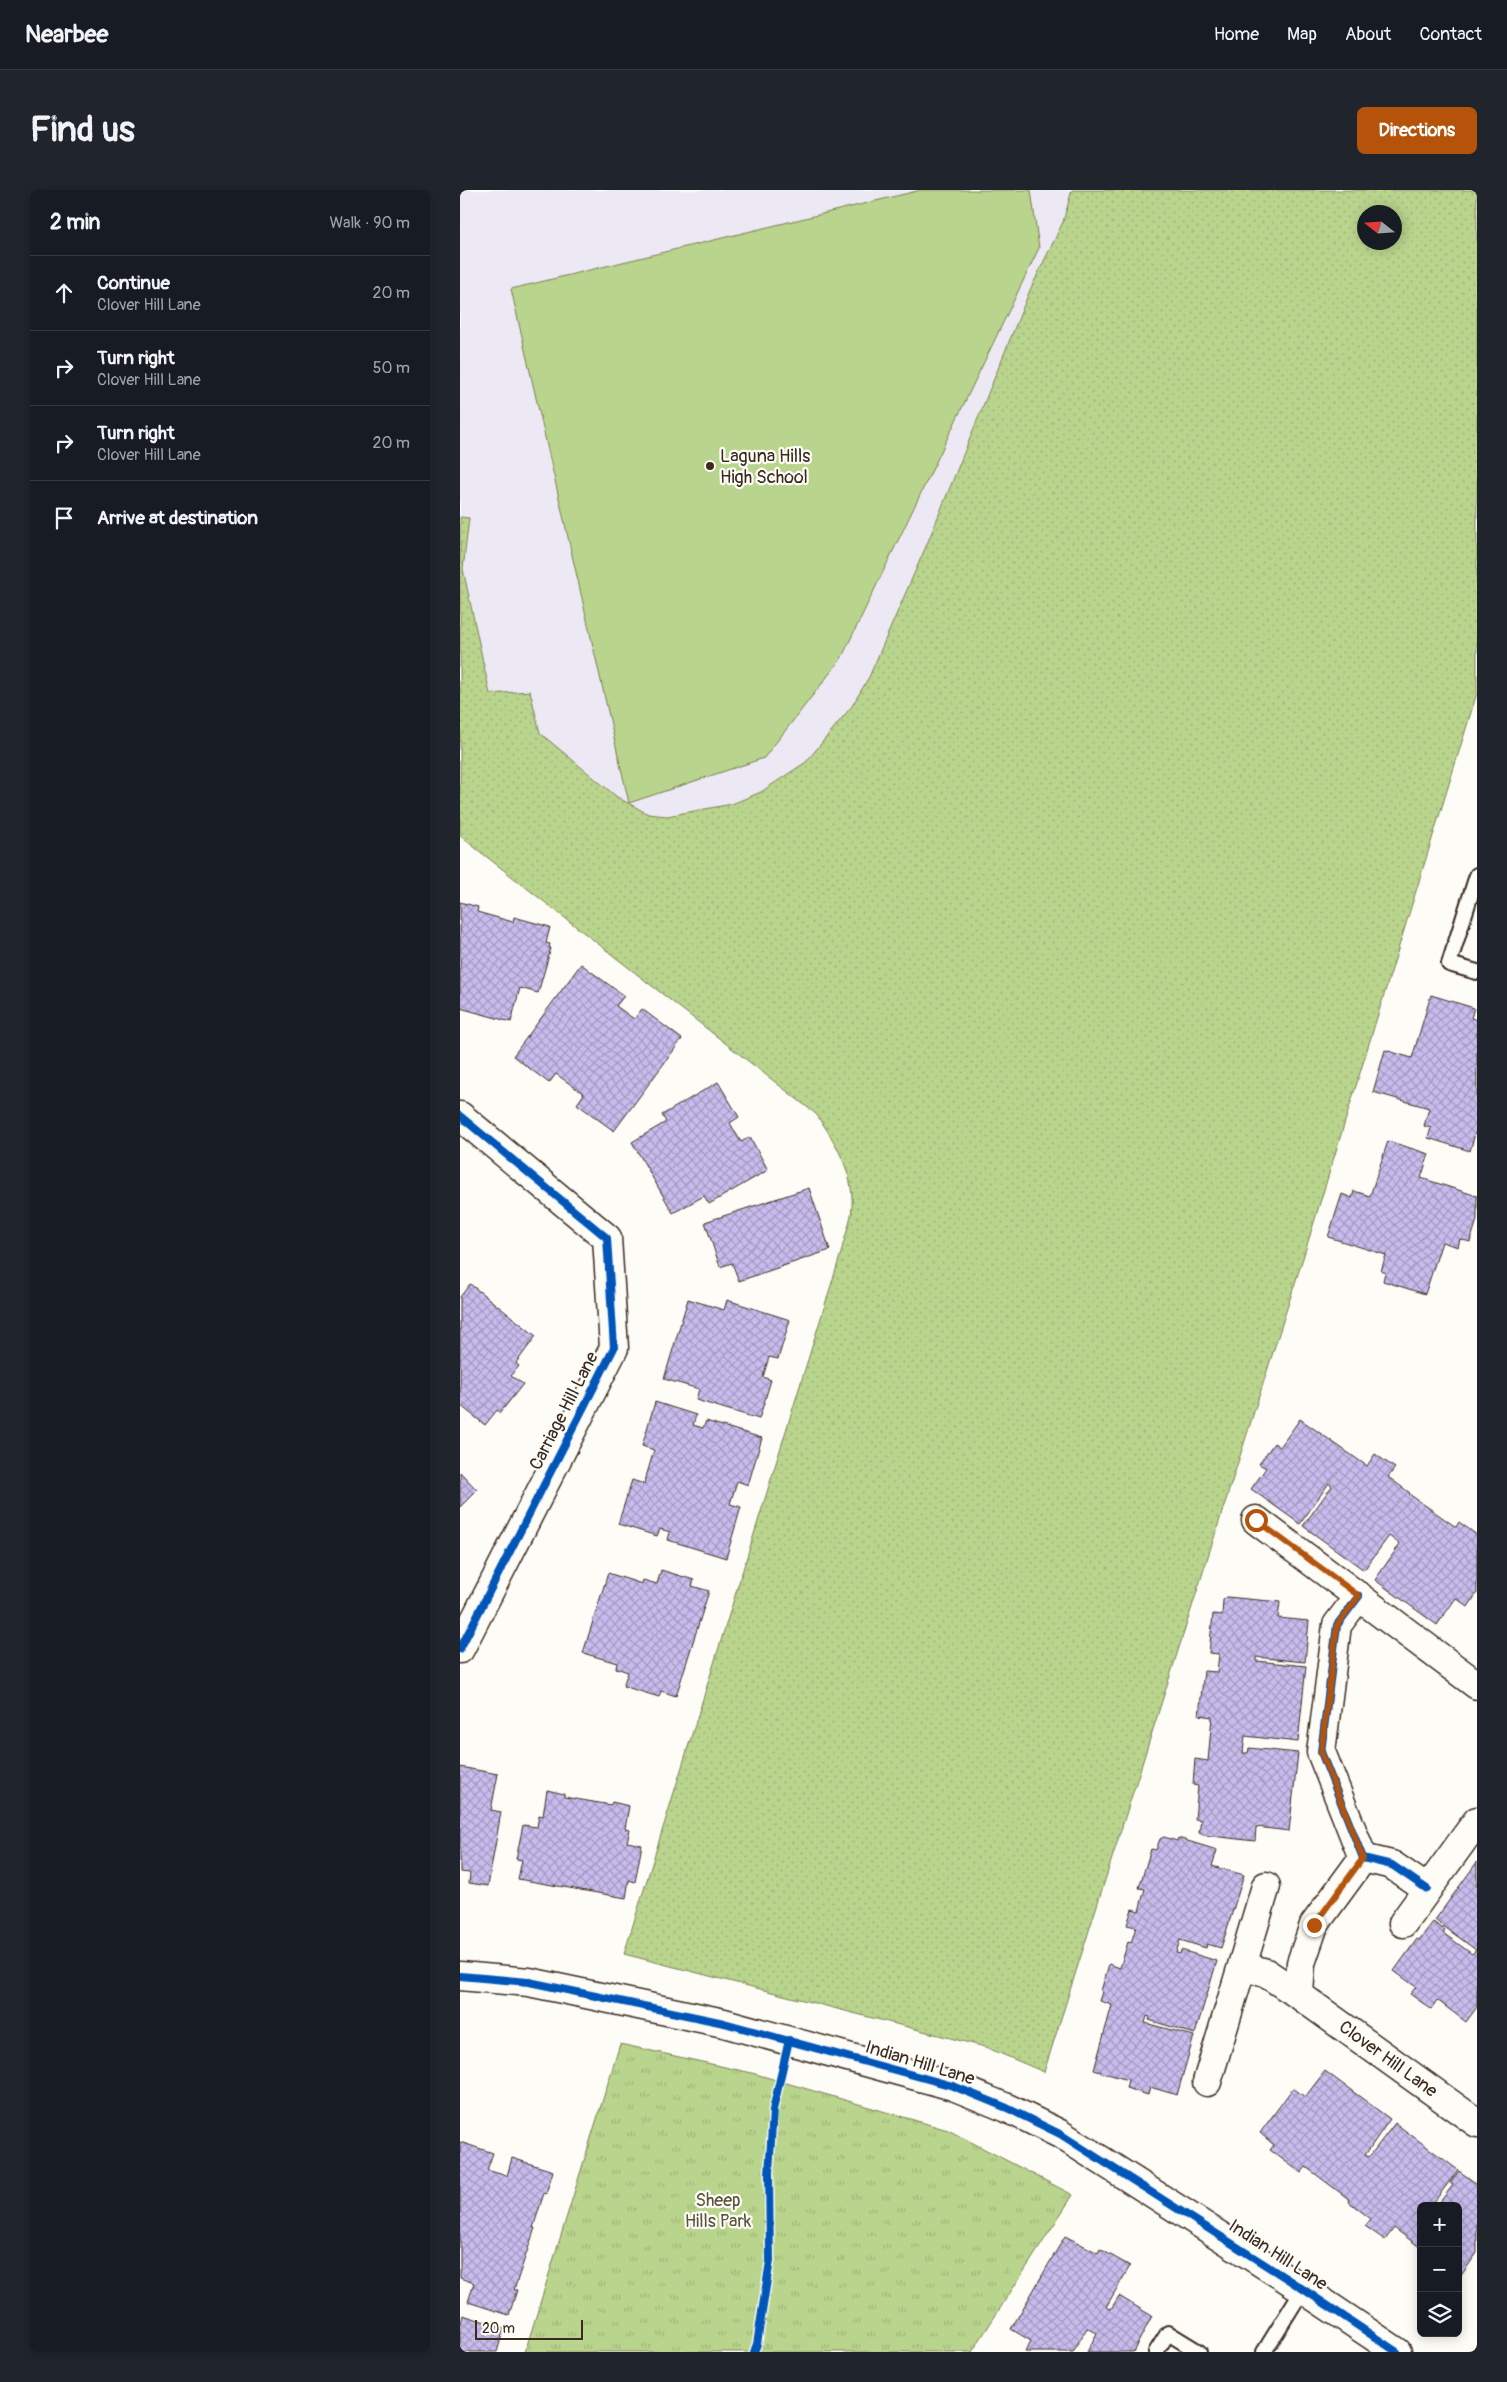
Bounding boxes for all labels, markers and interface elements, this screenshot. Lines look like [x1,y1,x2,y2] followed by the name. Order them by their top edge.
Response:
[25,20,108,49] text: Nearbee
[1214,23,1259,46] text: Home
[1287,23,1317,46] text: Map
[1345,23,1391,46] text: About
[1419,23,1482,46] text: Contact
[1357,107,1477,154] button: Directions
[30,108,135,152] text: Find us
[1357,205,1402,250] north arrow
[50,209,100,236] text: 2 min
[329,213,410,233] text: Walk · 90 m
[97,271,170,295] text: Continue
[50,279,78,307] icon: ahead
[372,283,410,303] text: 20 m
[97,295,201,315] text: Clover Hill Lane
[97,346,175,370] text: Turn right
[50,354,78,382] icon: right
[373,358,410,378] text: 50 m
[97,370,201,390] text: Clover Hill Lane
[97,421,175,445] text: Turn right
[50,429,78,457] icon: right
[372,433,410,453] text: 20 m
[97,445,201,465] text: Clover Hill Lane
[720,445,810,489] place label: Laguna Hills High School
[704,460,716,472] marker: Laguna Hills High School
[50,504,78,532] icon: arrive
[97,506,258,530] text: Arrive at destination
[524,1348,604,1474] street label: Carriage Hill Lane
[1245,1509,1268,1532] route start
[1303,1914,1326,1937] route end
[1334,2015,1442,2103] street label: Clover Hill Lane
[862,2035,978,2091] street label: Indian Hill Lane
[685,2189,752,2233] park label: Sheep Hills Park
[1417,2202,1462,2337] map controls
[1417,2202,1462,2247] button: +
[1224,2214,1332,2296] street label: Indian Hill Lane
[1417,2247,1462,2292] button: −
[1417,2292,1462,2337] button: layers
[475,2317,582,2340] scale bar
[482,2320,515,2337] text: 20 m

